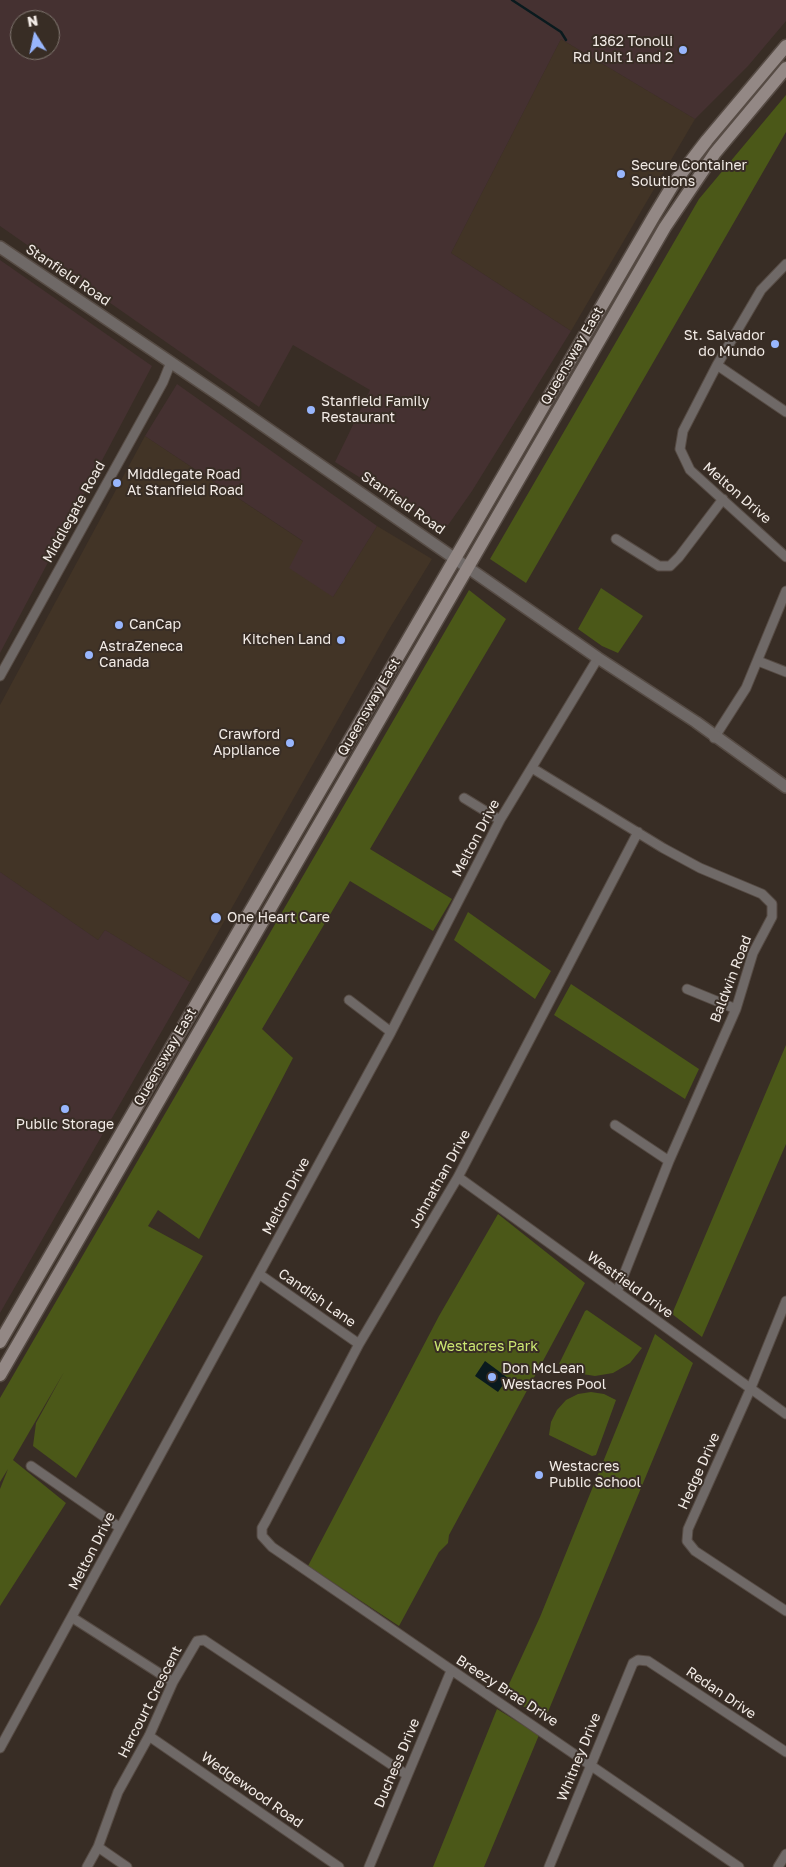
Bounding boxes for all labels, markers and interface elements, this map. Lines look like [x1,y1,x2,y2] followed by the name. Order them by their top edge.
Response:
[10,10,60,60] north arrow
[26,11,39,30] text: N
[573,34,673,66] place label: 1362 Tonolli Rd Unit 1 and 2
[677,44,689,56] marker: 1362 Tonolli Rd Unit 1 and 2
[631,158,747,190] place label: Secure Container Solutions
[615,168,627,180] marker: Secure Container Solutions
[22,240,114,310] street label: Stanfield Road
[537,304,607,408] street label: Queensway East
[684,328,765,361] place label: St. Salvador do Mundo
[769,338,781,350] marker: St. Salvador do Mundo
[321,394,429,427] place label: Stanfield Family Restaurant
[305,404,317,416] marker: Stanfield Family Restaurant
[39,458,109,566] street label: Middlegate Road
[699,459,775,527] street label: Melton Drive
[127,467,243,500] place label: Middlegate Road At Stanfield Road
[358,468,448,538] street label: Stanfield Road
[111,477,123,489] marker: Middlegate Road At Stanfield Road
[129,617,181,633] place label: CanCap
[113,619,125,631] marker: CanCap
[242,632,331,648] place label: Kitchen Land
[335,634,347,646] marker: Kitchen Land
[99,639,183,672] place label: AstraZeneca Canada
[83,649,95,661] marker: AstraZeneca Canada
[334,655,404,759] street label: Queensway East
[213,727,280,760] place label: Crawford Appliance
[284,737,296,749] marker: Crawford Appliance
[449,796,503,880] street label: Melton Drive
[227,910,330,926] place label: One Heart Care
[209,911,223,925] marker: One Heart Care
[707,933,755,1025] street label: Baldwin Road
[130,1005,200,1109] street label: Queensway East
[59,1103,71,1115] marker: Public Storage
[16,1117,114,1133] place label: Public Storage
[406,1127,474,1231] street label: Johnathan Drive
[259,1154,313,1238] street label: Melton Drive
[584,1248,676,1322] street label: Westfield Drive
[275,1265,359,1331] street label: Candish Lane
[434,1339,538,1355] park label: Westacres Park
[502,1361,606,1394] place label: Don McLean Westacres Pool
[486,1371,498,1383] marker: Don McLean Westacres Pool
[675,1430,723,1512] street label: Hedge Drive
[549,1459,641,1491] place label: Westacres Public School
[533,1469,545,1481] marker: Westacres Public School
[65,1509,119,1593] street label: Melton Drive
[115,1643,185,1761] street label: Harcourt Crescent
[453,1652,561,1730] street label: Breezy Brae Drive
[683,1663,759,1723] street label: Redan Drive
[554,1710,604,1804] street label: Whitney Drive
[371,1716,423,1810] street label: Duchess Drive
[198,1749,306,1831] street label: Wedgewood Road

